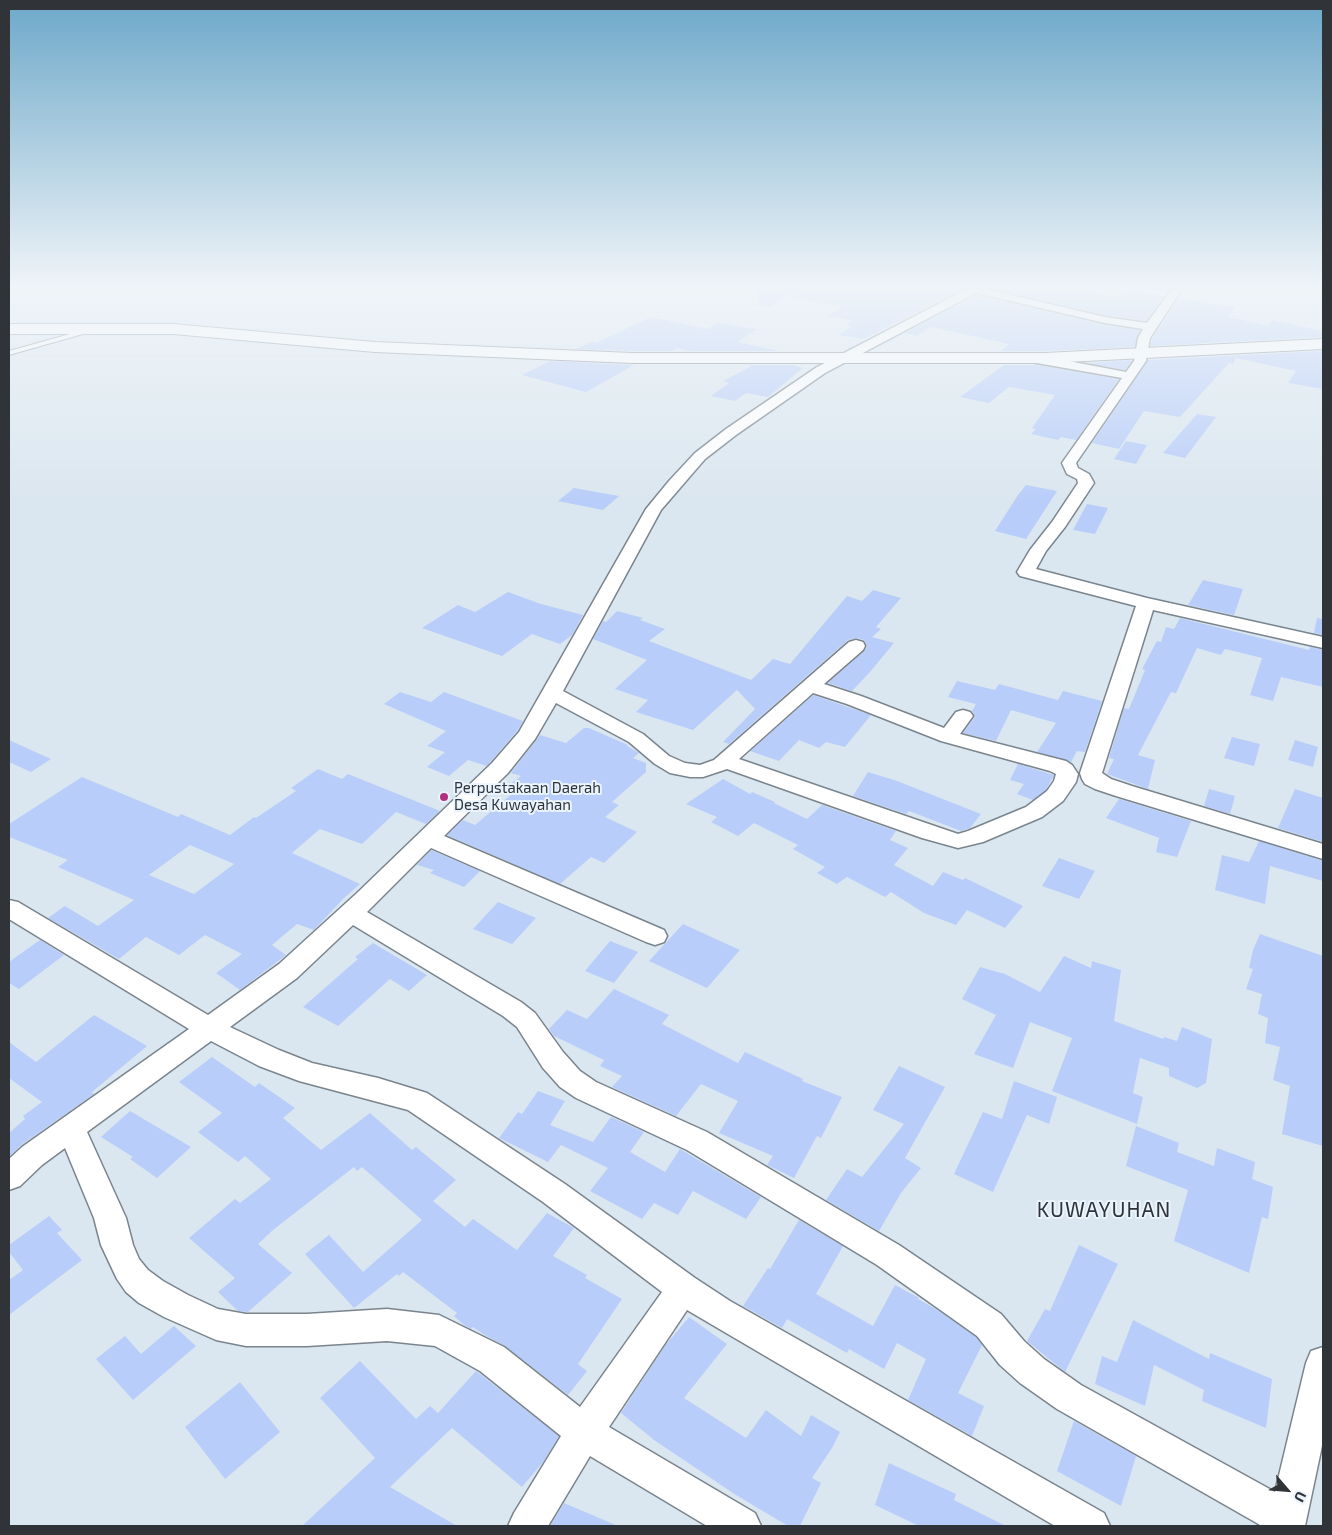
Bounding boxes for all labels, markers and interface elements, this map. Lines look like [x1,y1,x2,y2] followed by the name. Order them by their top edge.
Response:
[454,779,601,814] place label: Perpustakaan Daerah Desa Kuwayahan
[438,791,450,803] marker: Perpustakaan Daerah Desa Kuwayahan
[1036,1197,1172,1223] district label: KUWAYUHAN
[1262,1465,1312,1515] north arrow
[1291,1489,1311,1505] text: U

